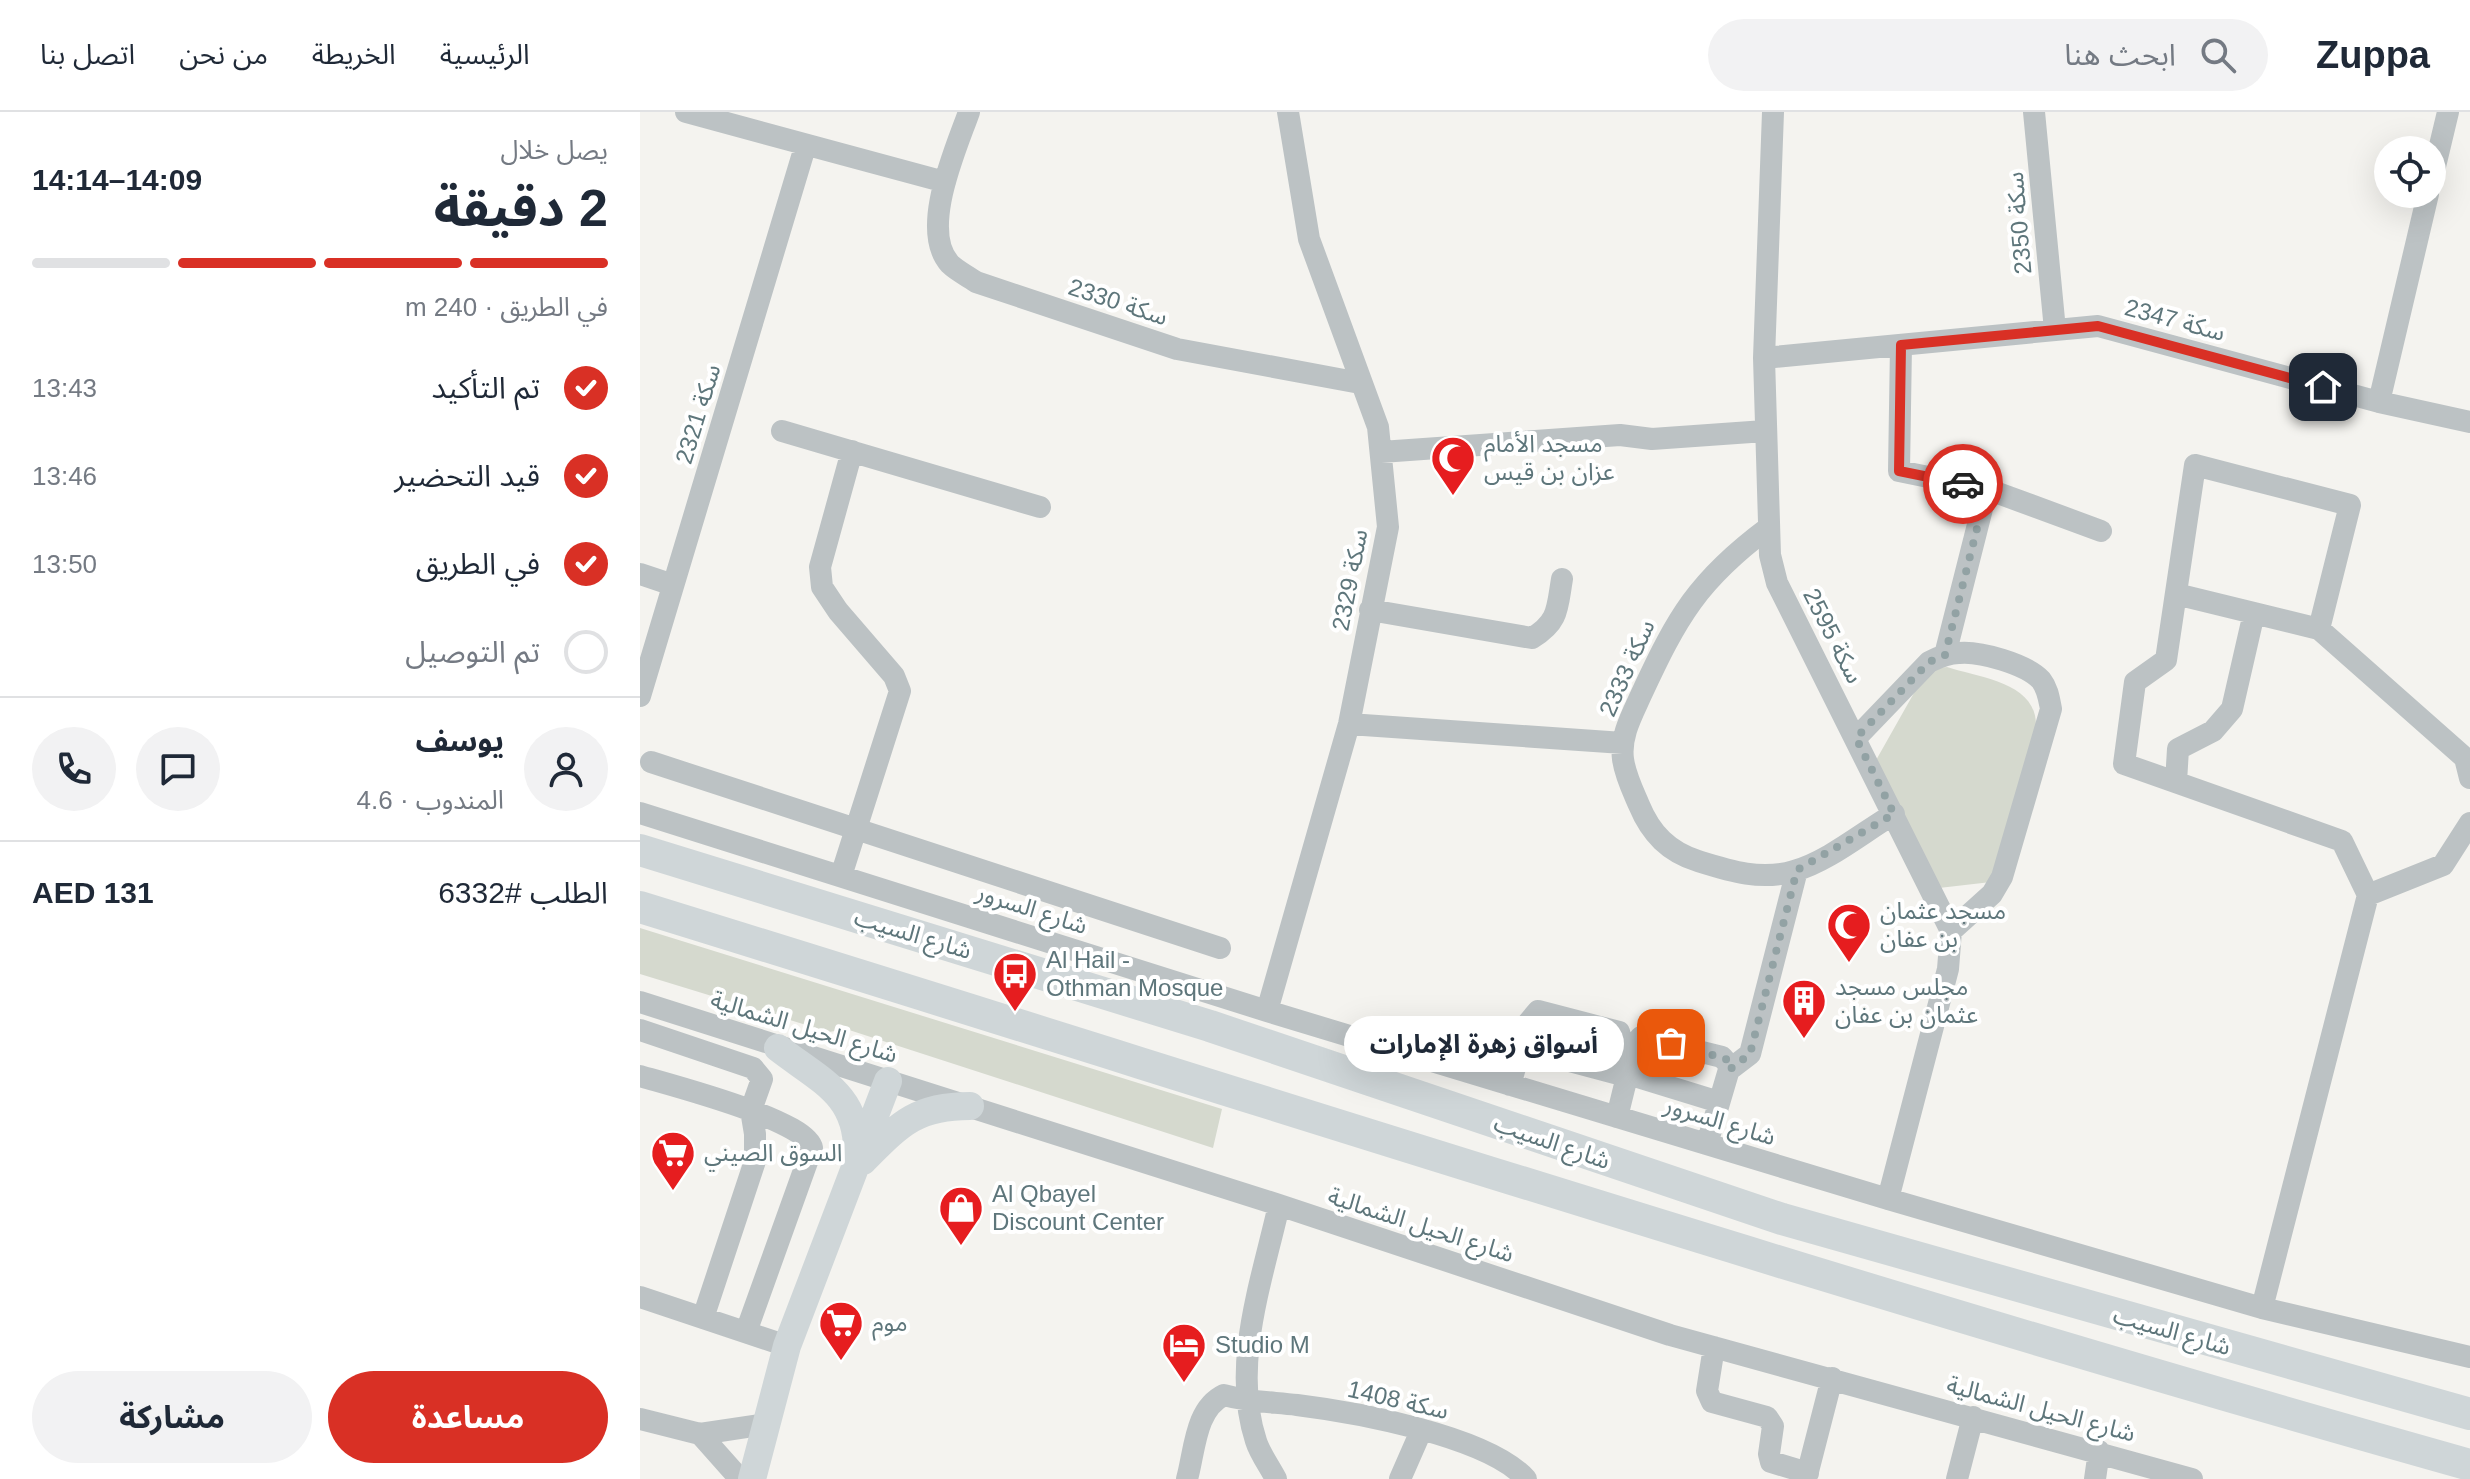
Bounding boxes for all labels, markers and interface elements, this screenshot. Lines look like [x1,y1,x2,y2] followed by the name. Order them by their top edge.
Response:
[1708,19,2268,91] search box
[2196,33,2240,77] icon: search
[2316,34,2430,76] text: Zuppa
[2064,38,2176,71] text: ابحث هنا
[40,39,135,70] text: اتصل بنا
[179,39,268,70] text: من نحن
[312,39,396,70] text: الخريطة
[440,39,530,70] text: الرئيسية
[500,135,608,165] text: يصل خلال
[2374,136,2446,208] map controls
[2374,136,2446,208] button: locate
[32,163,202,196] text: 14:09–14:14
[2001,171,2036,275] street label: سكة 2350
[434,179,608,237] text: 2 دقيقة
[1065,273,1171,330] street label: سكة 2330
[405,292,608,322] text: في الطريق · 240 m
[2122,293,2228,346] street label: سكة 2347
[2289,353,2357,421] pin
[670,361,725,467] street label: سكة 2321
[2301,365,2345,409] icon: home
[564,366,608,410] icon: check
[432,371,540,404] text: تم التأكيد
[32,373,97,403] text: 13:43
[1484,430,1615,486] place label: مسجد الأمام عزان بن قيس
[1429,434,1477,497] mosque icon: مسجد الأمام عزان بن قيس
[1923,444,2003,524] courier
[564,454,608,498] icon: check
[394,459,540,492] text: قيد التحضير
[32,461,97,491] text: 13:46
[1941,462,1985,506] icon: car
[1326,527,1373,633] street label: سكة 2329
[564,542,608,586] icon: check
[416,547,540,580] text: في الطريق
[32,549,97,579] text: 13:50
[1798,584,1869,688] street label: سكة 2595
[1593,615,1660,720] street label: سكة 2333
[405,635,540,668] text: تم التوصيل
[416,724,504,757] text: يوسف
[32,727,116,811] button: phone
[136,727,220,811] button: chat
[524,727,608,811] button: person
[357,785,504,815] text: المندوب · 4.6
[32,876,154,909] text: AED 131
[438,876,608,909] text: الطلب #6332
[971,878,1091,943] street label: شارع السرور
[1880,897,2006,953] place label: مسجد عثمان بن عفان
[1825,901,1873,964] mosque icon: مسجد عثمان بن عفان
[850,903,975,968] street label: شارع السيب
[1046,946,1223,1001] place label: Al Hail - Othman Mosque
[991,950,1039,1013] bus stop icon: Al Hail - Othman Mosque
[1835,973,1978,1029] place label: مجلس مسجد عثمان بن عفان
[1780,977,1828,1040] building icon: مجلس مسجد عثمان بن عفان
[706,985,901,1072] street label: شارع الحيل الشمالية
[1637,1009,1705,1077] pin
[1343,1015,1623,1071] callout: أسواق زهرة الإمارات
[1649,1021,1693,1065] icon: bag
[1370,1029,1598,1059] text: أسواق زهرة الإمارات
[1659,1091,1779,1154] street label: شارع السرور
[1489,1109,1614,1178] street label: شارع السيب
[649,1129,697,1192] supermarket icon: السوق الصيني
[704,1139,843,1172] place label: السوق الصيني
[992,1180,1164,1235] place label: Al Qbayel Discount Center
[1324,1182,1518,1271] street label: شارع الحيل الشمالية
[937,1184,985,1247] shop icon: Al Qbayel Discount Center
[817,1299,865,1362] supermarket icon: موم
[2109,1301,2234,1364] street label: شارع السيب
[872,1309,908,1341] place label: موم
[1160,1321,1208,1384] hotel icon: Studio M
[1215,1331,1310,1358] place label: Studio M
[1943,1370,2138,1451] street label: شارع الحيل الشمالية
[32,1371,312,1463] button: مشاركة
[328,1371,608,1463] button: مساعدة
[1345,1375,1451,1424] street label: سكة 1408

